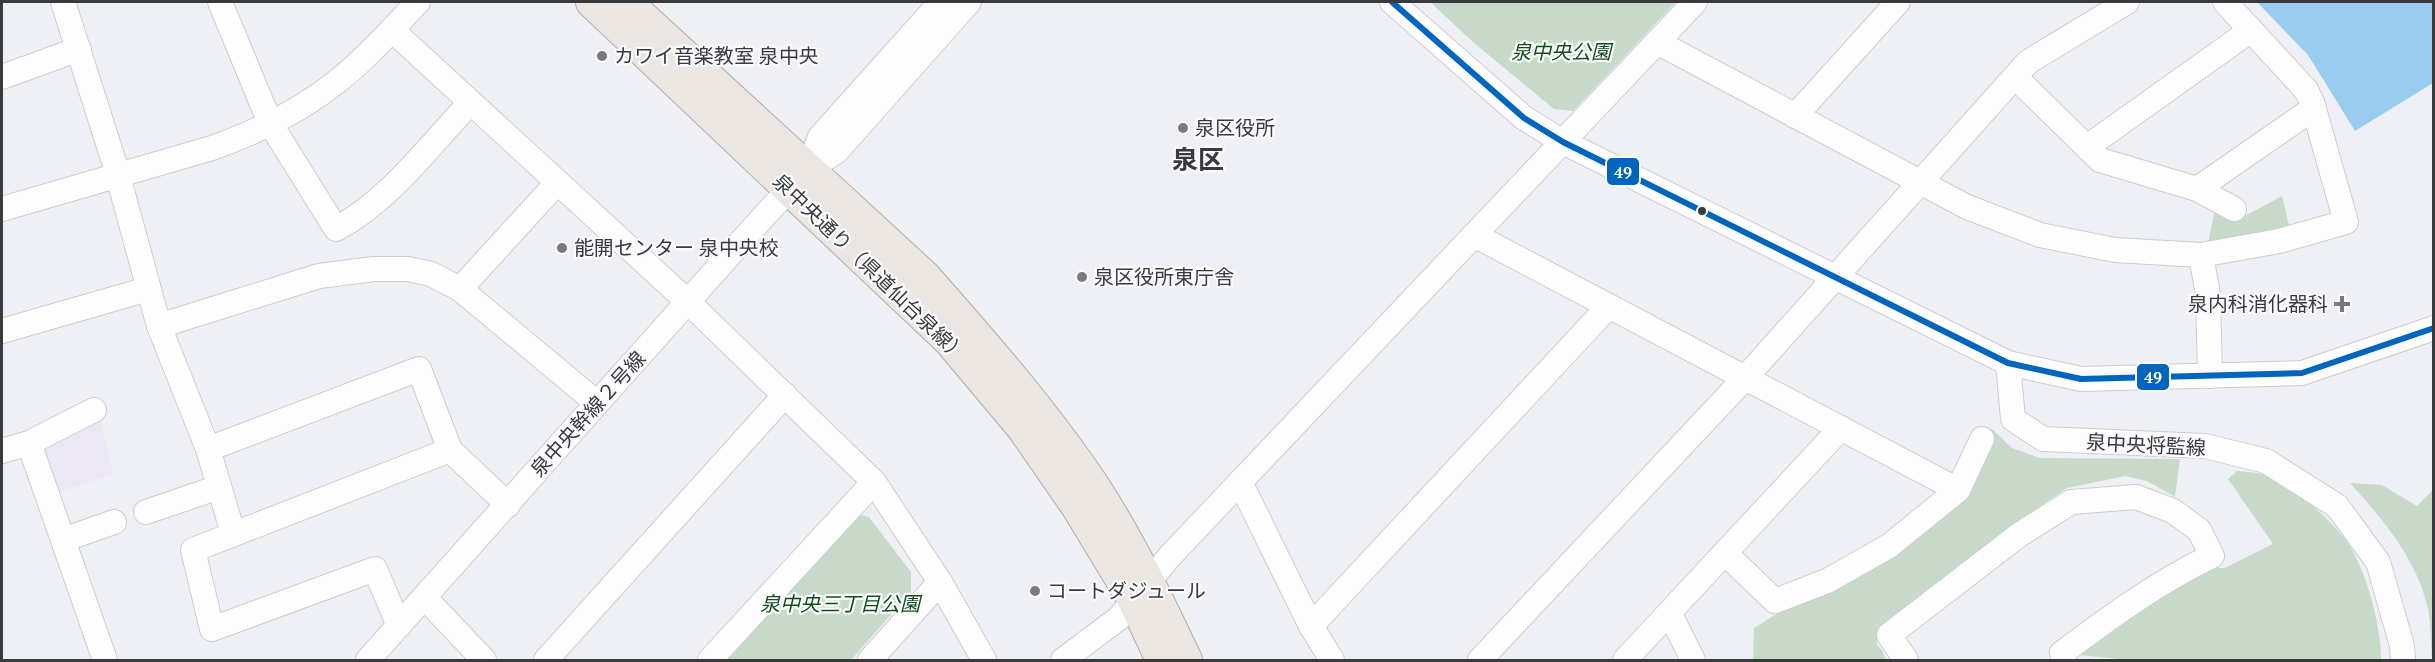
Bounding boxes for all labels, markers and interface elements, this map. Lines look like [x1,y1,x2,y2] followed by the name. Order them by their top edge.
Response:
[1511,38,1614,65] park label: 泉中央公園
[614,42,819,69] place label: カワイ音楽教室 泉中央
[595,49,609,63] marker: カワイ音楽教室 泉中央
[1195,114,1275,141] place label: 泉区役所
[1176,121,1190,135] marker: 泉区役所
[1172,142,1224,176] district label: 泉区
[1606,157,1640,186] line badge: 49
[1614,161,1632,183] text: 49
[767,168,973,368] street label: 泉中央通り（県道仙台泉線）
[1696,205,1708,217] unlabelled marker
[574,234,779,261] place label: 能開センター 泉中央校
[555,241,569,255] marker: 能開センター 泉中央校
[1094,263,1234,290] place label: 泉区役所東庁舎
[1075,270,1089,284] marker: 泉区役所東庁舎
[2188,290,2328,317] place label: 泉内科消化器科
[2333,295,2351,313] marker: 泉内科消化器科
[524,345,651,482] street label: 泉中央幹線２号線
[2136,363,2170,391] line badge: 49
[2144,366,2162,388] text: 49
[2085,428,2207,461] street label: 泉中央将監線
[1047,577,1206,604] place label: コートダジュール
[1028,584,1042,598] marker: コートダジュール
[760,590,923,617] park label: 泉中央三丁目公園

